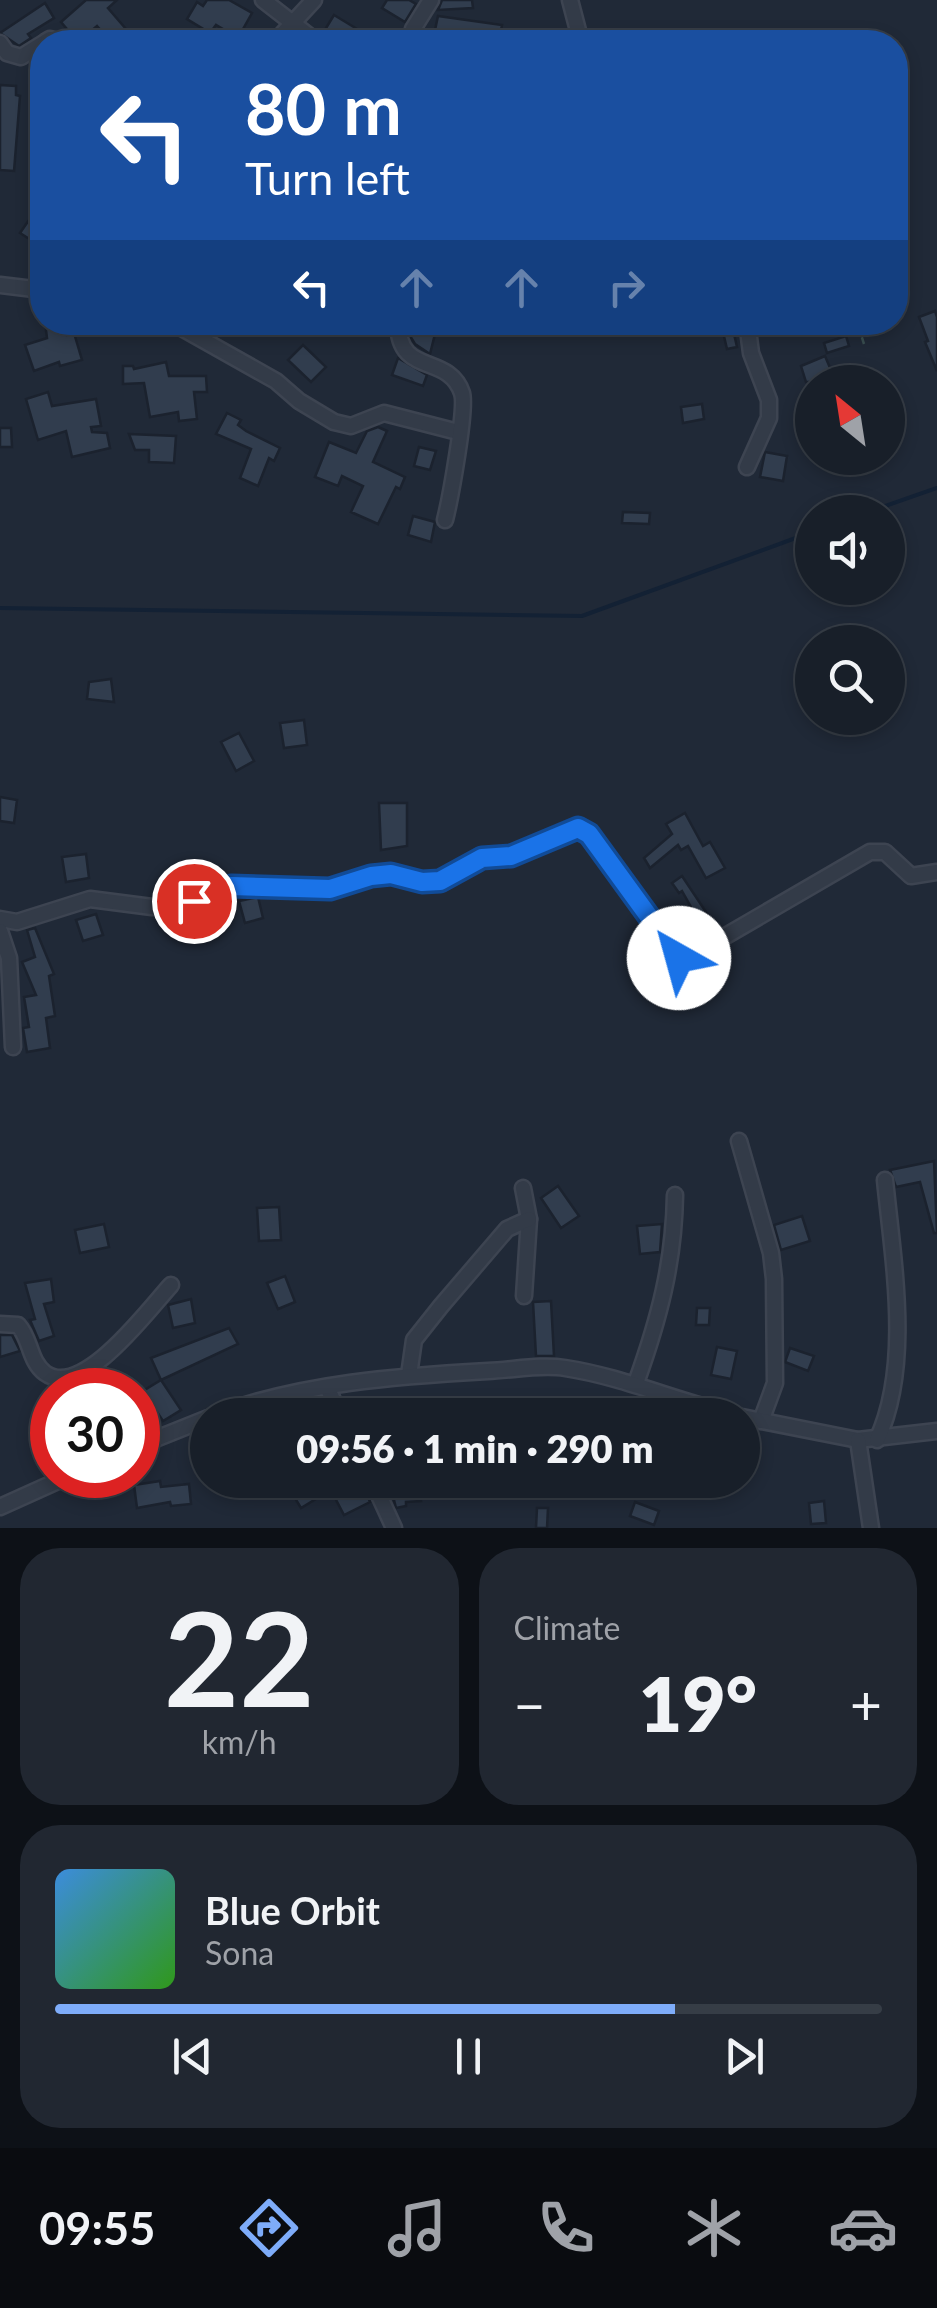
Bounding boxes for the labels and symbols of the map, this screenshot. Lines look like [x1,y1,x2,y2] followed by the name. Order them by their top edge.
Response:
[795,365,905,475] north arrow
[152,859,237,944] pin
[627,906,731,1010] position arrow
[30,1368,160,1498] speed limit sign: 30

